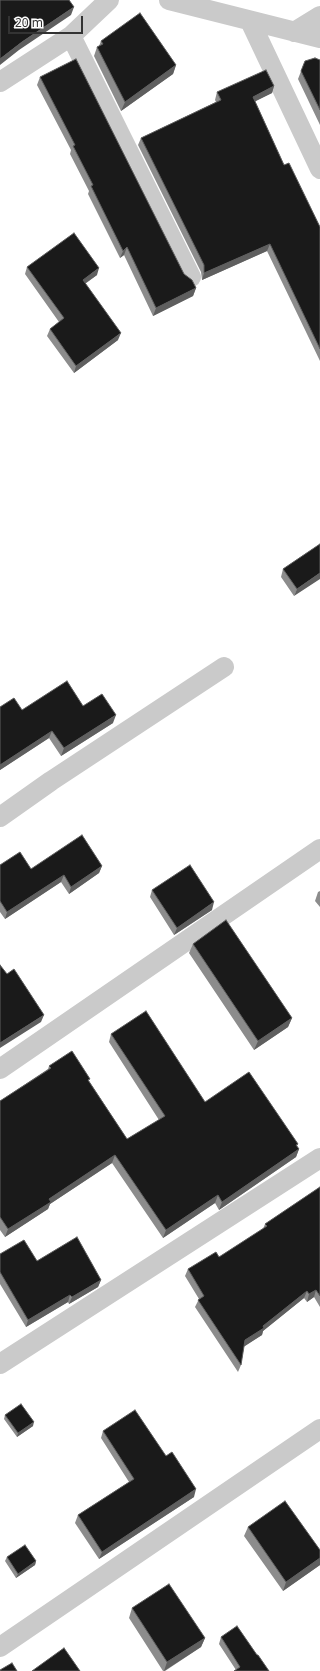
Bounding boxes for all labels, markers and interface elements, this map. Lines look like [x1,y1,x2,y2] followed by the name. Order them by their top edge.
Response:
[10,8,85,34] scale bar
[15,14,43,31] text: 20 m

